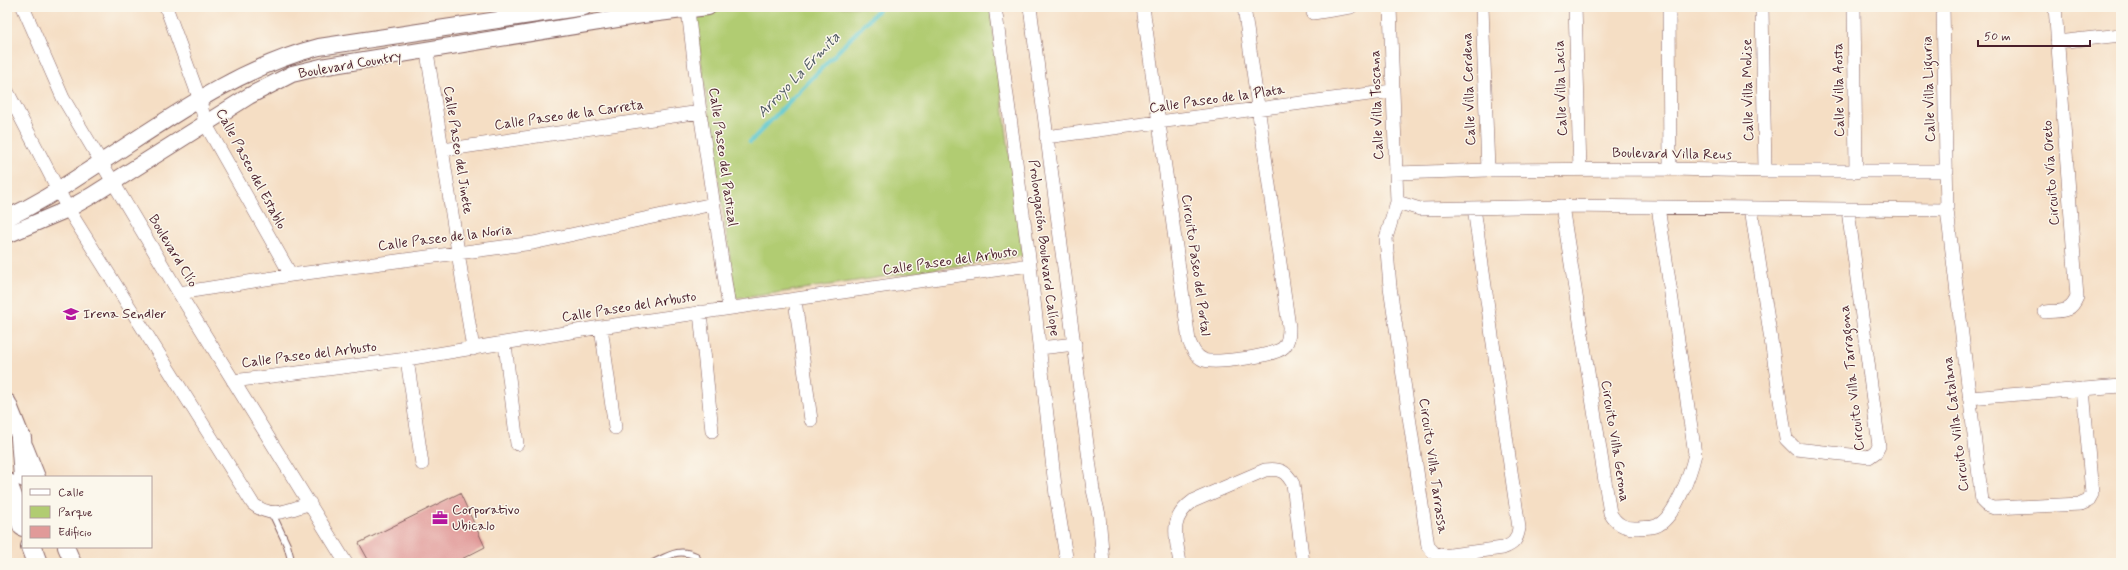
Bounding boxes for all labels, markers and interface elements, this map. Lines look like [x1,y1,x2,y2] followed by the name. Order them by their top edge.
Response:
[1978,22,2090,48] scale bar
[753,27,845,122] water label: Arroyo La Ermita
[1984,29,2011,45] text: 50 m
[1458,32,1480,146] street label: Calle Villa Cerdena
[1918,35,1942,143] street label: Calle Villa Liguria
[1738,38,1758,141] street label: Calle Villa Molise
[1550,40,1572,136] street label: Calle Villa Lacia
[1829,43,1849,137] street label: Calle Villa Aosta
[297,47,403,83] street label: Boulevard Country
[1366,50,1388,160] street label: Calle Villa Toscana
[1148,80,1287,117] street label: Calle Paseo de la Plata
[439,85,477,216] street label: Calle Paseo del Jinete
[704,86,742,228] street label: Calle Paseo del Pastizal
[493,96,645,134] street label: Calle Paseo de la Carreta
[212,106,291,233] street label: Calle Paseo del Establo
[2038,120,2064,226] street label: Circuito Vía Oreto
[1612,144,1732,164] street label: Boulevard Villa Reus
[1023,159,1064,338] street label: Prolongación Boulevard Calíope
[1177,193,1215,337] street label: Circuito Paseo del Portal
[144,211,202,291] street label: Boulevard Clío
[377,221,513,255] street label: Calle Paseo de la Noria
[881,243,1019,279] street label: Calle Paseo del Arbusto
[560,287,698,327] street label: Calle Paseo del Arbusto
[1835,304,1871,452] street label: Circuito Villa Tarragona
[62,305,80,323] school or university icon: Irena Sendler
[83,305,167,323] place label: Irena Sendler
[240,338,378,372] street label: Calle Paseo del Arbusto
[1939,355,1973,493] street label: Circuito Villa Catalana
[1597,379,1633,503] street label: Circuito Villa Gerona
[1415,397,1452,536] street label: Circuito Villa Tarrassa
[22,476,152,548] legend
[58,485,84,501] text: Calle
[452,501,520,535] place label: Corporativo Ubicalo
[58,505,93,521] text: Parque
[431,509,449,527] office icon: Corporativo Ubicalo
[58,525,92,541] text: Edificio

